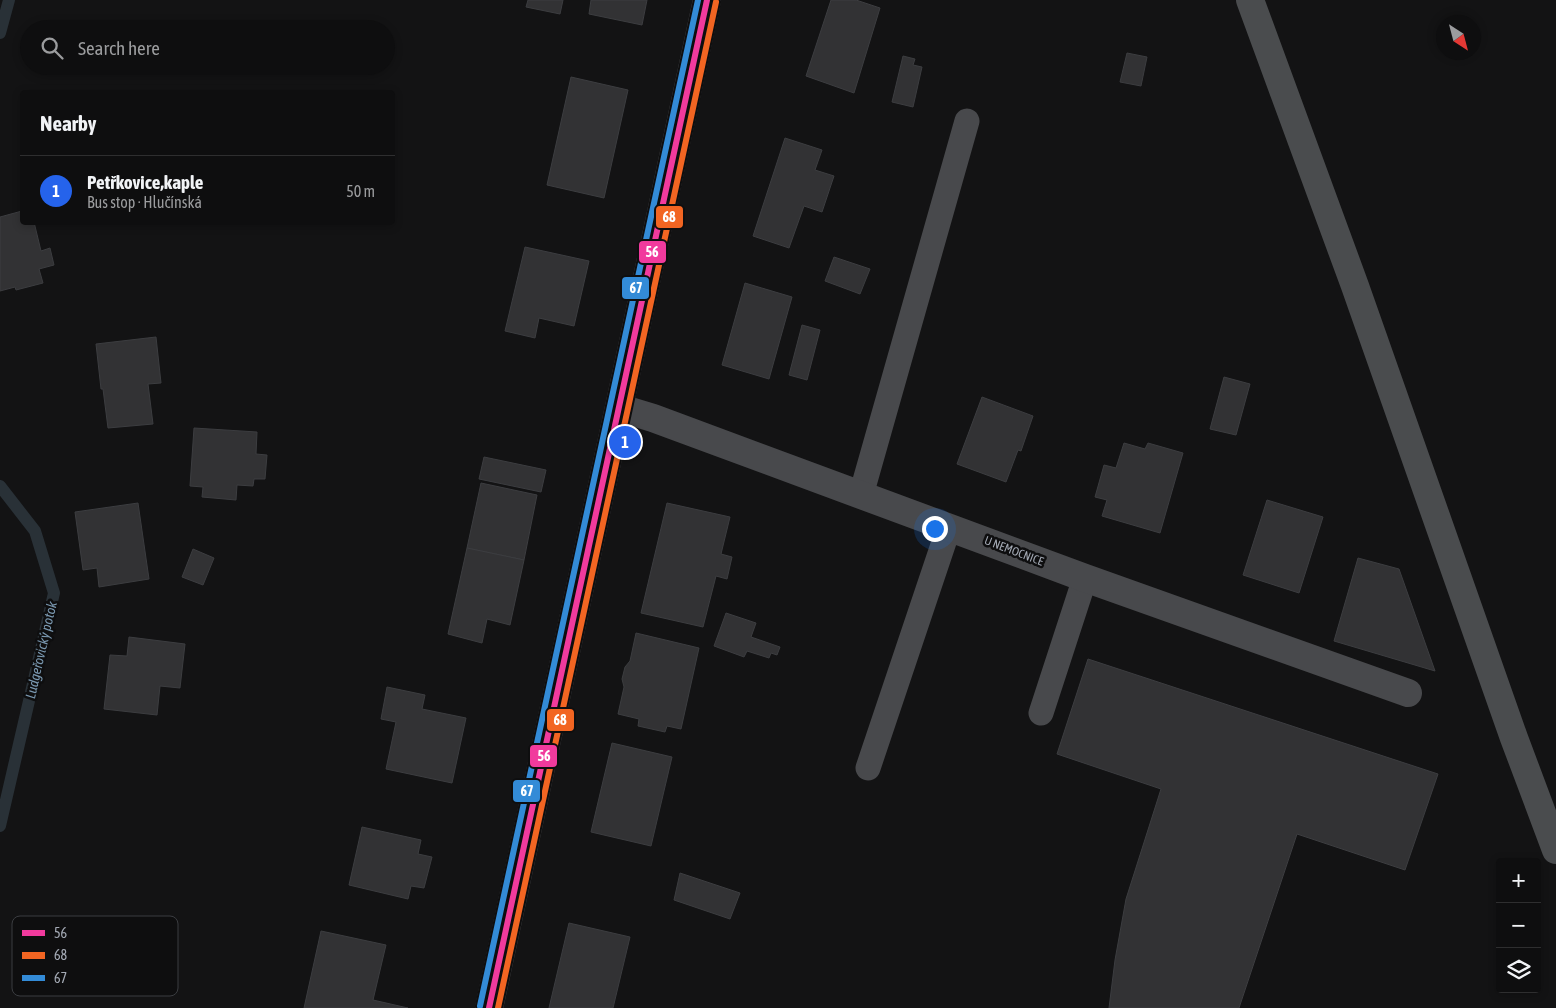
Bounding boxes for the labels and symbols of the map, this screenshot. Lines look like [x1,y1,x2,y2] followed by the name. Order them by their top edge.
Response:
[1436,15,1481,60] north arrow
[655,205,684,229] line badge: 68
[662,209,676,225] text: 68
[638,240,667,264] line badge: 56
[645,244,659,260] text: 56
[621,276,650,300] line badge: 67
[629,280,643,296] text: 67
[609,423,641,461] pin: 1
[922,516,948,542] your location
[983,533,1045,569] street label: U NEMOCNICE
[22,599,60,700] water label: Ludgeřovický potok
[546,708,575,732] line badge: 68
[553,712,567,728] text: 68
[529,744,558,768] line badge: 56
[537,748,551,764] text: 56
[512,779,541,803] line badge: 67
[520,783,534,799] text: 67
[12,916,178,996] legend
[54,925,68,941] text: 56
[54,947,68,963] text: 68
[54,970,67,986] text: 67

